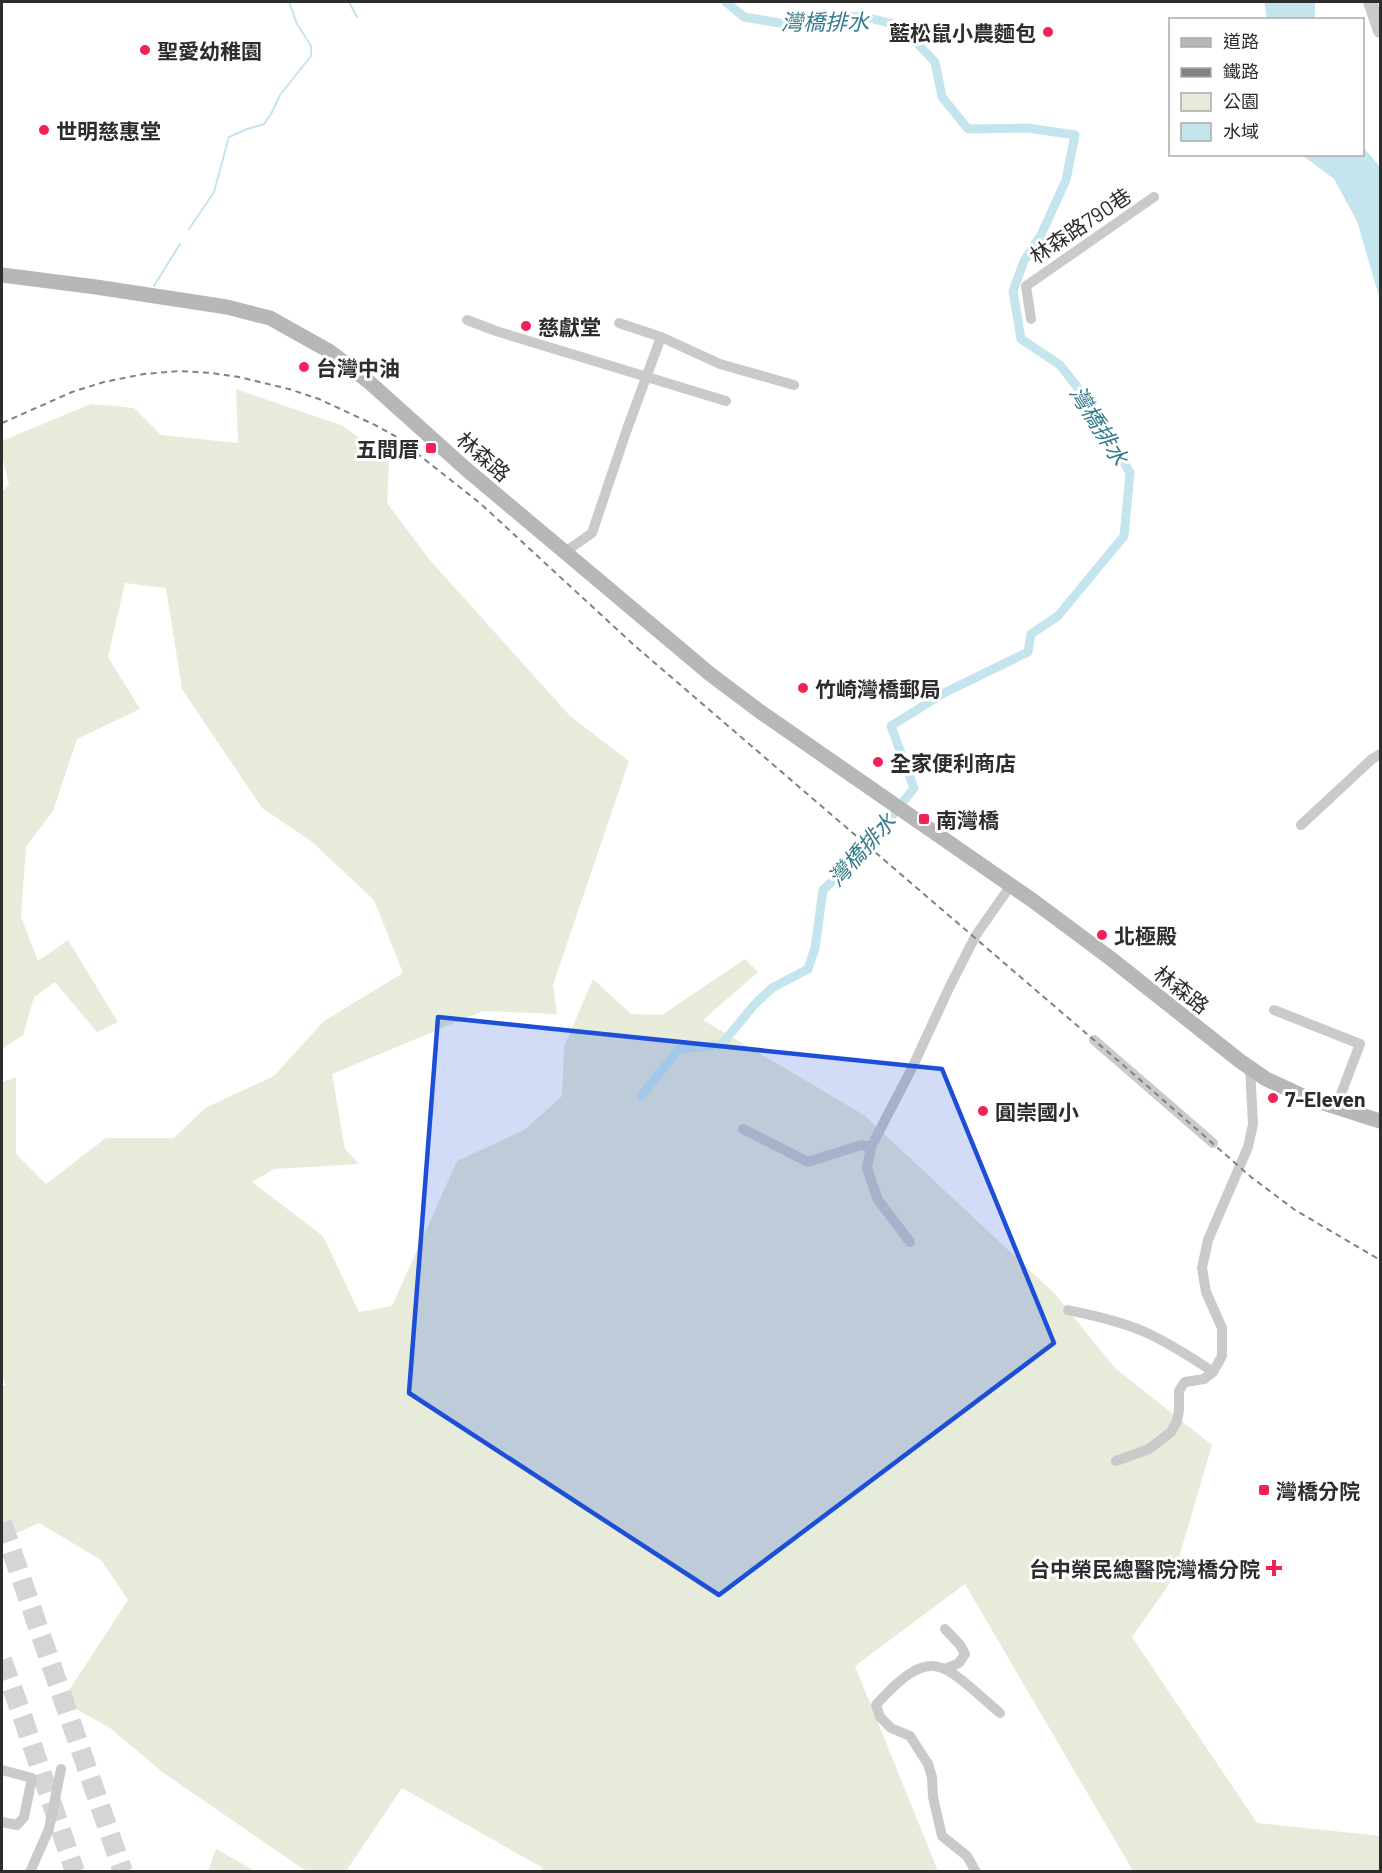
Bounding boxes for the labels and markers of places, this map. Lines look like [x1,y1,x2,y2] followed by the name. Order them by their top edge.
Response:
[889,20,1036,45] place label: 藍松鼠小農麵包
[1041,25,1055,39] marker: 藍松鼠小農麵包
[157,38,262,63] place label: 聖愛幼稚園
[138,43,152,57] marker: 聖愛幼稚園
[56,118,161,143] place label: 世明慈惠堂
[37,123,51,137] marker: 世明慈惠堂
[538,314,601,339] place label: 慈獻堂
[519,319,533,333] marker: 慈獻堂
[316,355,400,380] place label: 台灣中油
[297,360,311,374] marker: 台灣中油
[356,436,419,461] place label: 五間厝
[424,441,438,455] marker: 五間厝
[815,676,941,701] place label: 竹崎灣橋郵局
[796,681,810,695] marker: 竹崎灣橋郵局
[890,750,1016,775] place label: 全家便利商店
[871,755,885,769] marker: 全家便利商店
[936,807,999,832] place label: 南灣橋
[917,812,931,826] marker: 南灣橋
[1114,923,1177,948] place label: 北極殿
[1095,928,1109,942] marker: 北極殿
[1285,1086,1365,1111] place label: 7-Eleven
[1266,1091,1280,1105] marker: 7-Eleven
[995,1099,1079,1124] place label: 圓崇國小
[976,1104,990,1118] marker: 圓崇國小
[1276,1478,1360,1503] place label: 灣橋分院
[1257,1483,1271,1497] marker: 灣橋分院
[1029,1556,1260,1581] place label: 台中榮民總醫院灣橋分院
[1265,1559,1283,1577] marker: 台中榮民總醫院灣橋分院

